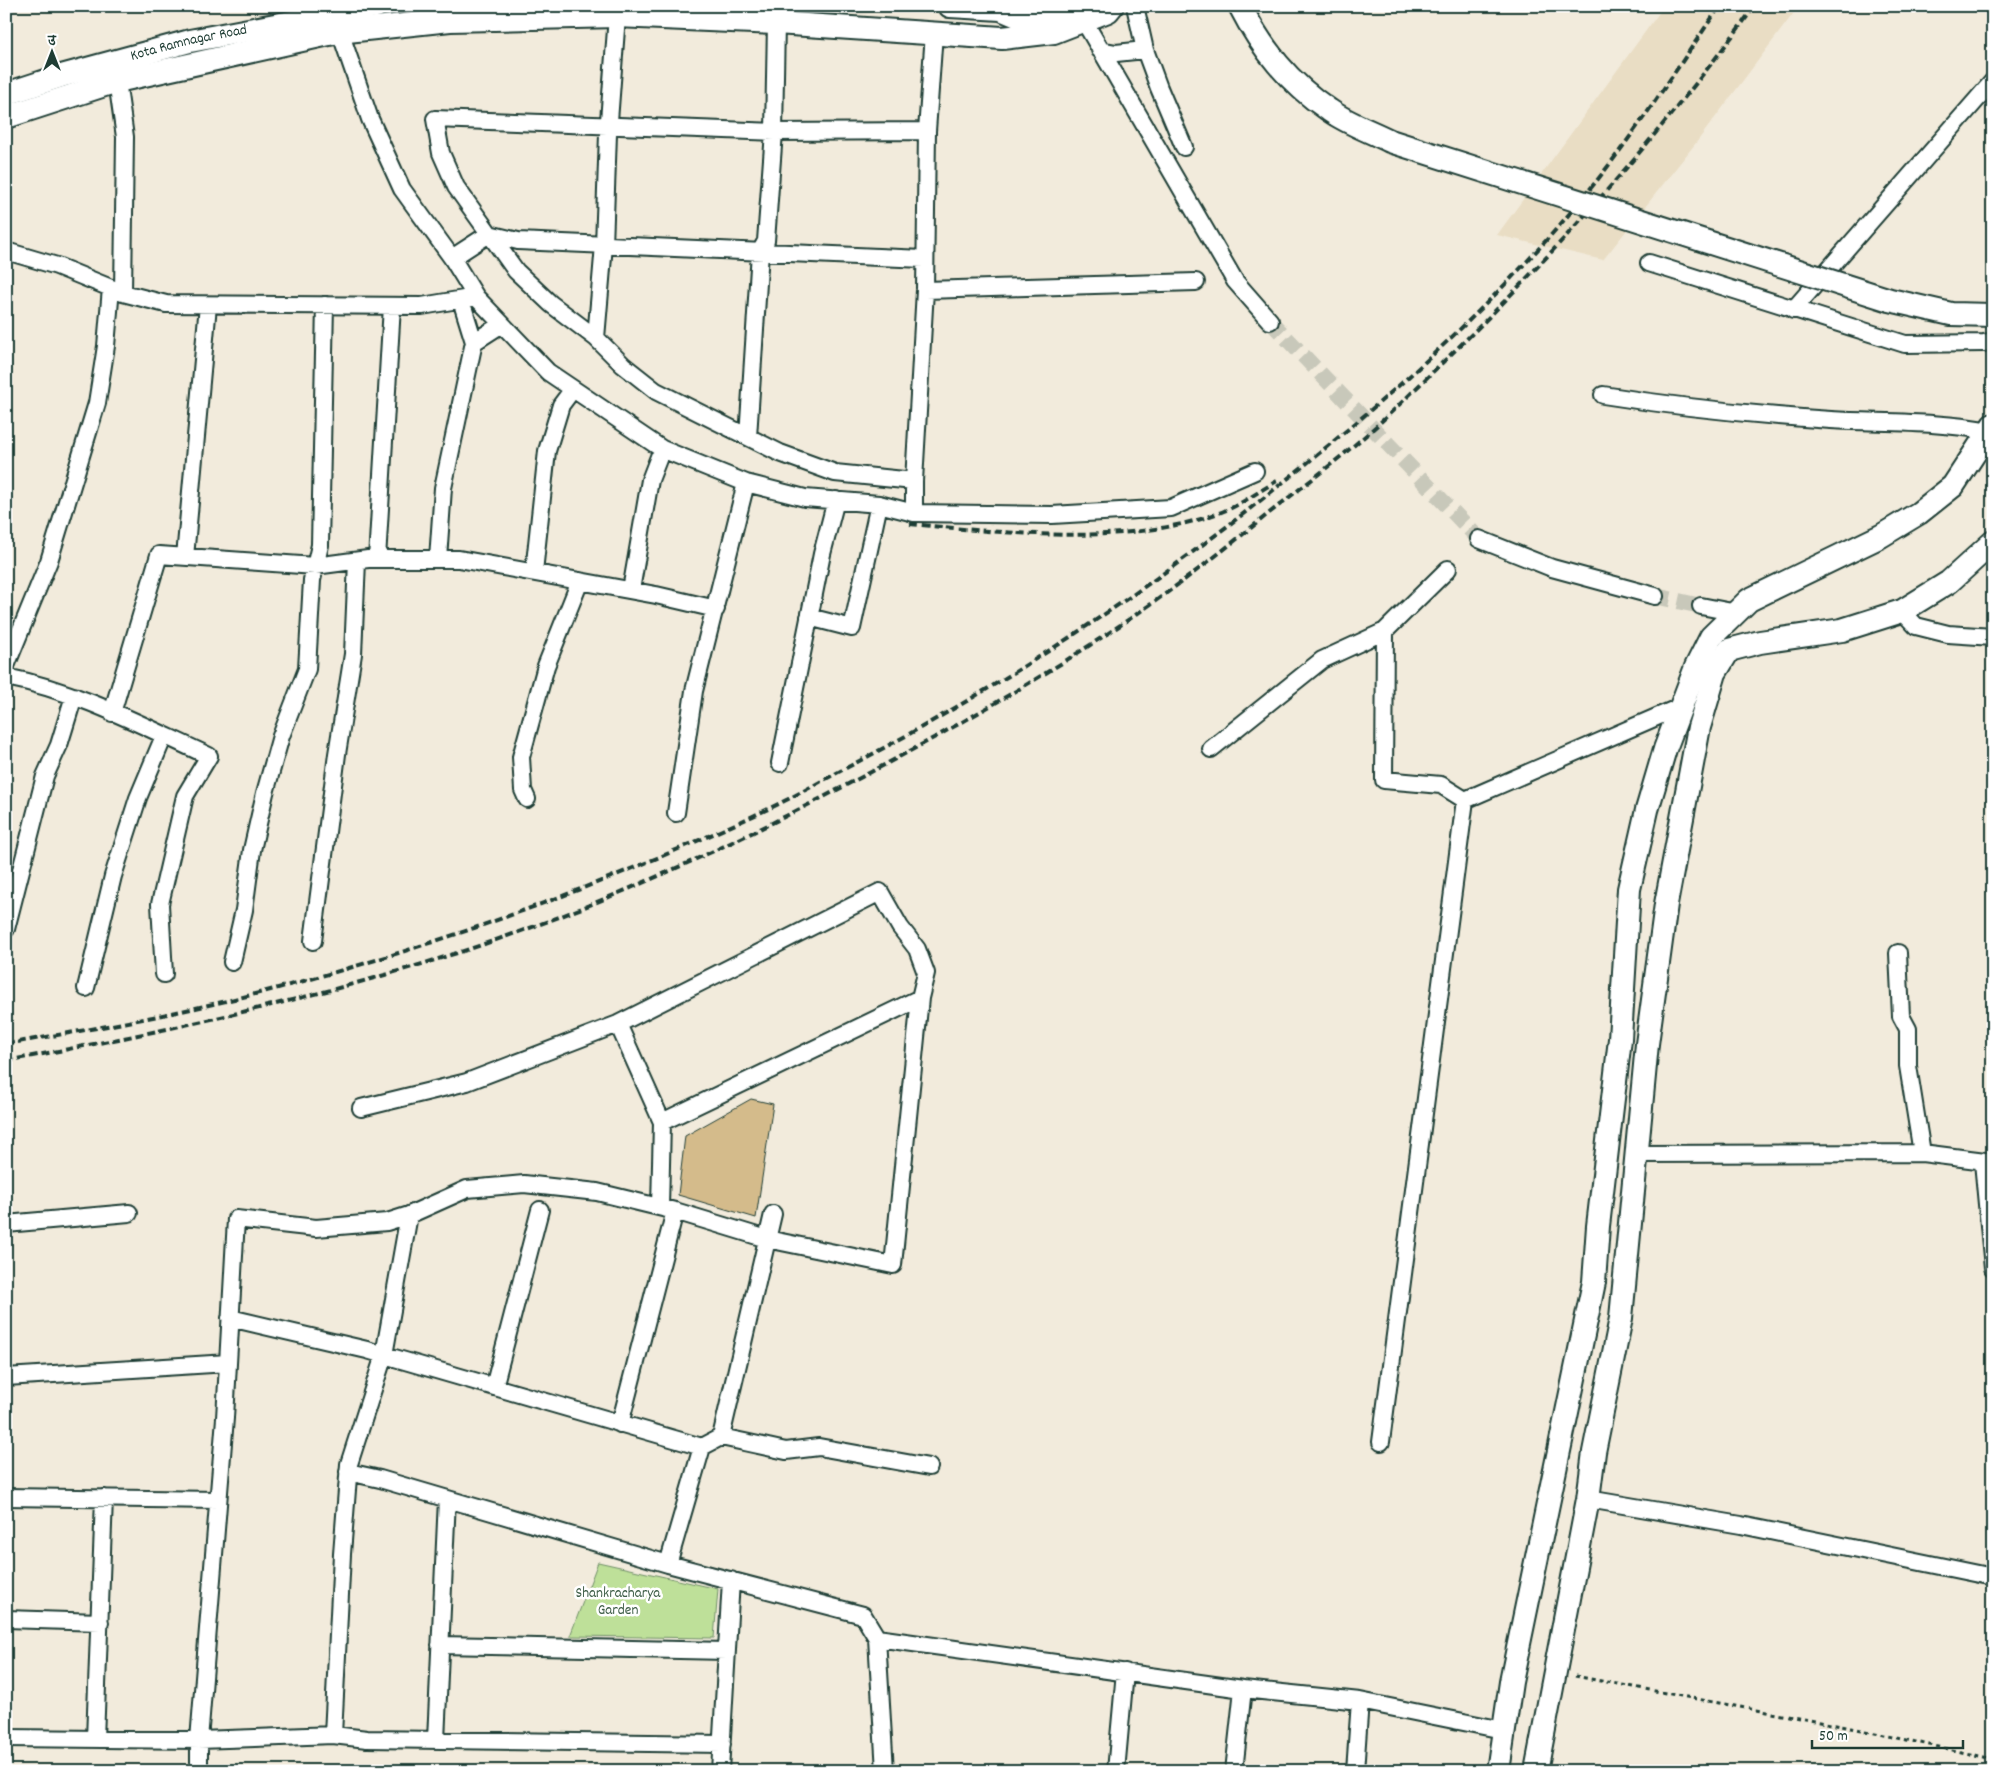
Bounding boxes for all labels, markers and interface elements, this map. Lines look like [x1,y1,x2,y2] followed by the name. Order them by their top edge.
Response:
[128,19,249,68] street label: Kota Ramnagar Road
[28,28,78,78] north arrow
[47,31,57,51] text: उ
[576,1583,661,1622] park label: Shankracharya Garden
[1812,1717,1963,1749] scale bar
[1819,1726,1848,1748] text: 50 m

